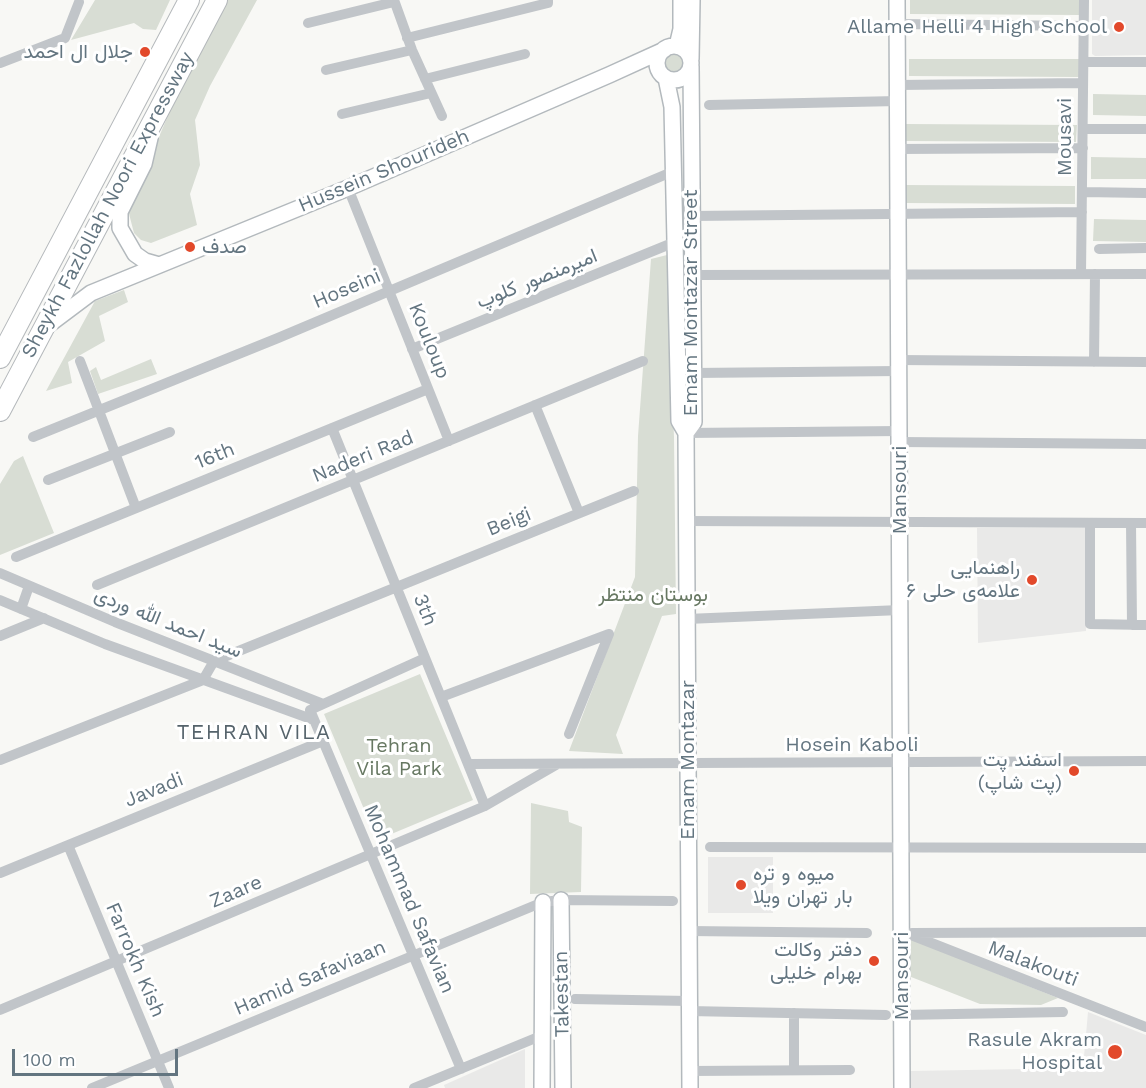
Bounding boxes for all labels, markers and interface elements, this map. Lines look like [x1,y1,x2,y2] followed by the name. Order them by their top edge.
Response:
[847,15,1107,39] place label: Allame Helli 4 High School
[1112,20,1126,34] marker: Allame Helli 4 High School
[24,40,133,64] place label: جلال ال احمد
[138,45,152,59] marker: جلال ال احمد
[17,48,199,362] street label: Sheykh Fazlollah Noori Expressway
[1053,98,1077,176] street label: Mousavi
[295,124,473,218] street label: Hussein Shourideh
[679,189,703,417] street label: Emam Montazar Street
[202,235,247,259] place label: صدف
[183,240,197,254] marker: صدف
[473,244,601,314] street label: امیرمنصور کلوپ
[309,264,385,314] street label: Hoseini
[403,300,455,382] street label: Kouloup
[309,426,417,488] street label: Naderi Rad
[192,437,238,475] street label: 16th
[888,445,912,535] street label: Mansouri
[483,502,535,542] street label: Beigi
[906,556,1020,603] place label: راهنمایی علامه‌ی حلی ۶
[1025,573,1039,587] marker: راهنمایی علامه‌ی حلی ۶
[91,582,245,664] street label: سید احمد الله وردی
[598,583,708,607] park label: بوستان منتظر
[408,590,442,630] street label: 3th
[676,680,700,840] street label: Emam Montazar
[177,720,331,746] district label: TEHRAN VILA
[785,733,919,757] street label: Hosein Kaboli
[356,734,442,781] park label: Tehran Vila Park
[978,748,1062,795] place label: اسفند پت (پت شاپ)
[1067,764,1081,778] marker: اسفند پت (پت شاپ)
[121,767,187,813] street label: Javadi
[358,801,460,997] street label: Mohammad Safavian
[753,862,852,909] place label: میوه و تره بار تهران ویلا
[206,870,266,914] street label: Zaare
[734,878,748,892] marker: میوه و تره بار تهران ویلا
[100,899,170,1021] street label: Farrokh Kish
[890,931,914,1021] street label: Mansouri
[231,935,389,1021] street label: Hamid Safaviaan
[984,936,1082,992] street label: Malakouti
[770,938,862,985] place label: دفتر وکالت بهرام خلیلی
[549,951,575,1037] street label: Takestan
[867,954,881,968] marker: دفتر وکالت بهرام خلیلی
[967,1028,1102,1075] place label: Rasule Akram Hospital
[15,1037,182,1075] scale bar
[1106,1043,1124,1061] marker: Rasule Akram Hospital
[23,1049,76,1070] text: 100 m

